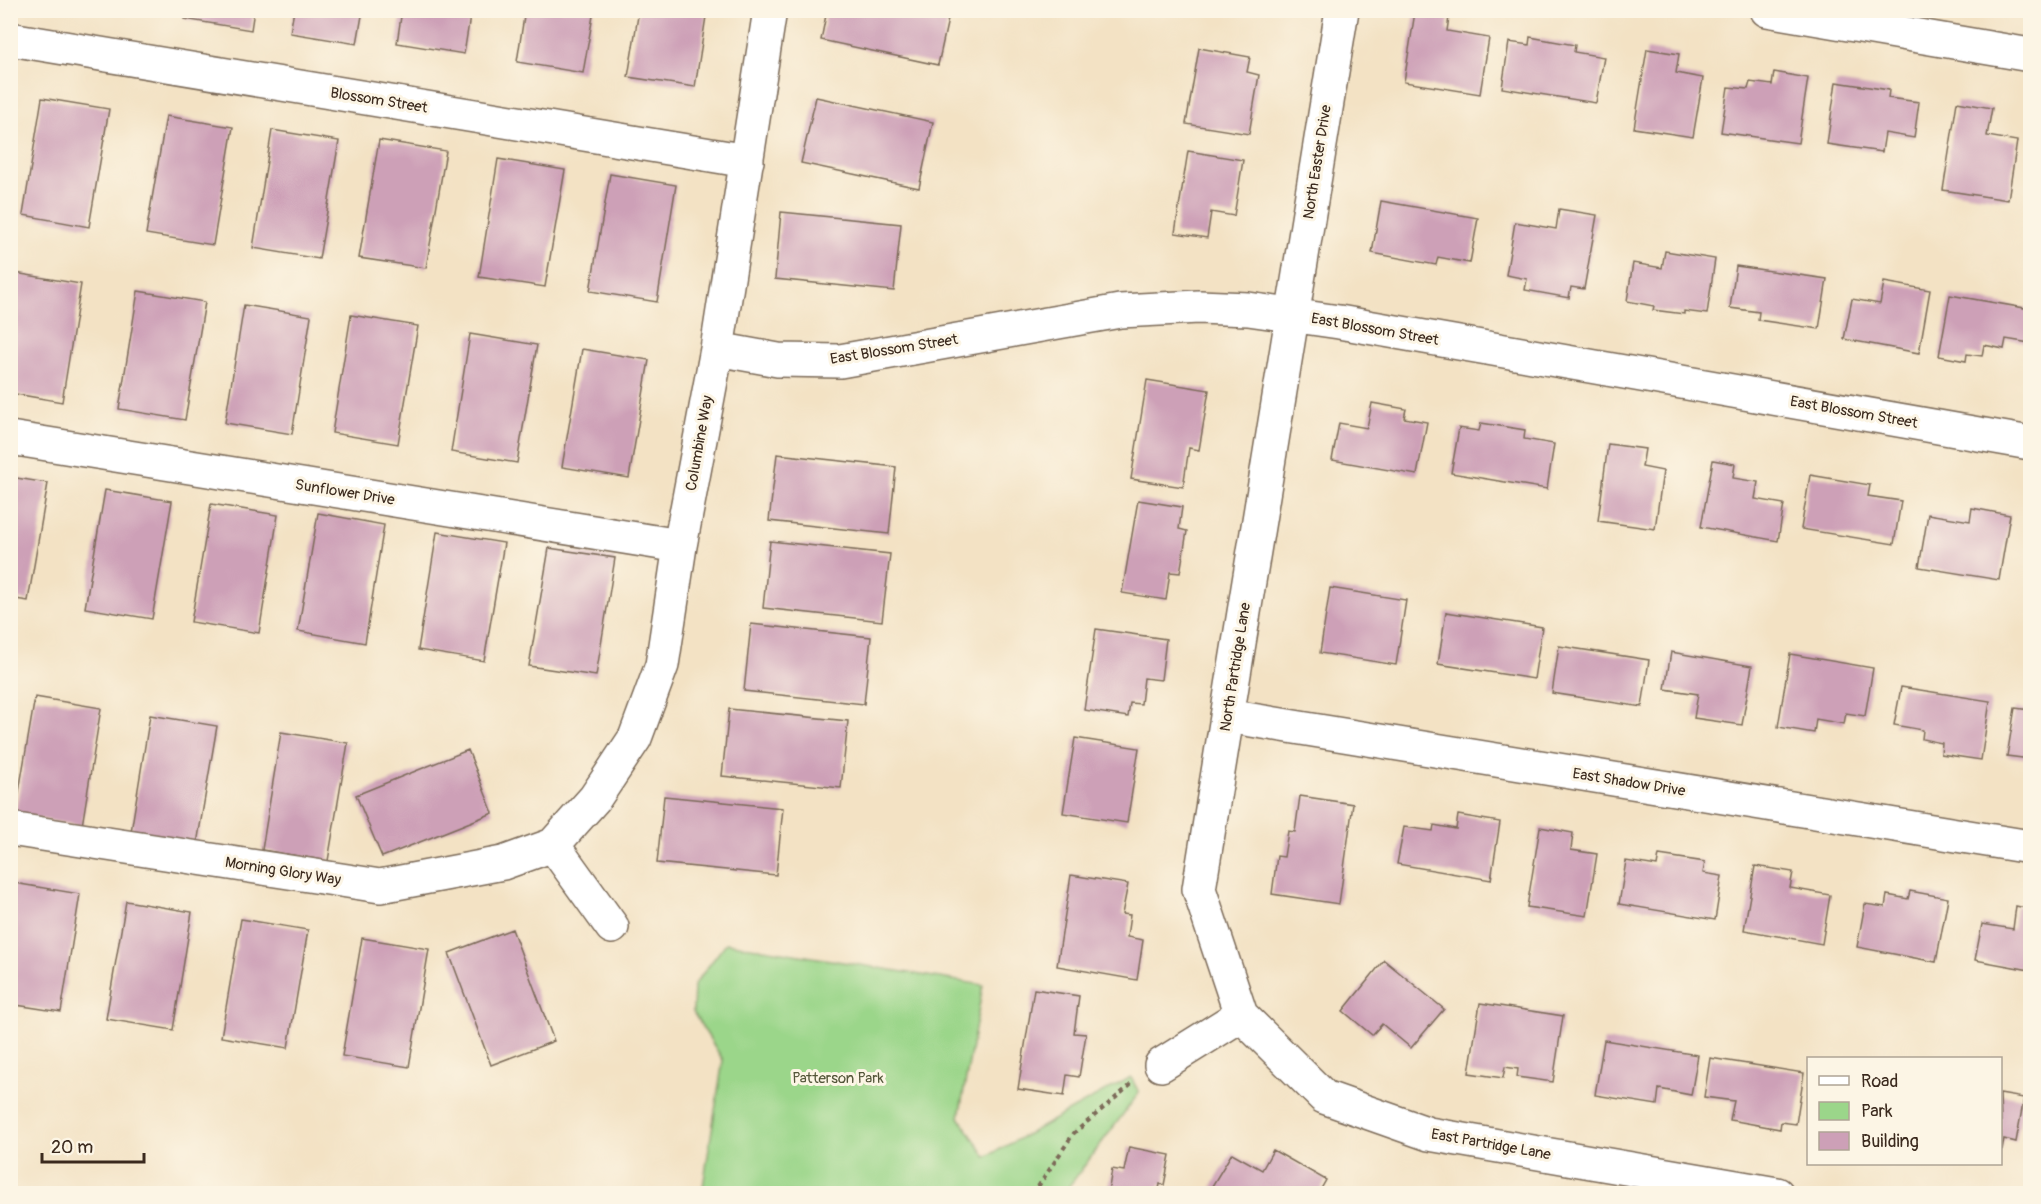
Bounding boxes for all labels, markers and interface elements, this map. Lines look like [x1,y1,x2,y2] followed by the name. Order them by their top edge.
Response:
[329,83,430,118] street label: Blossom Street
[1299,103,1336,221] street label: North Easter Drive
[1310,309,1441,350] street label: East Blossom Street
[829,330,960,369] street label: East Blossom Street
[1789,392,1920,433] street label: East Blossom Street
[682,393,717,492] street label: Columbine Way
[294,475,397,510] street label: Sunflower Drive
[1216,601,1255,733] street label: North Partridge Lane
[1571,764,1687,801] street label: East Shadow Drive
[224,853,343,890] street label: Morning Glory Way
[1807,1057,2002,1165] legend
[792,1069,885,1088] park label: Patterson Park
[1861,1070,1898,1093] text: Road
[1861,1100,1893,1123] text: Park
[1430,1125,1553,1164] street label: East Partridge Lane
[42,1126,144,1164] scale bar
[1861,1130,1919,1153] text: Building
[51,1136,93,1159] text: 20 m

